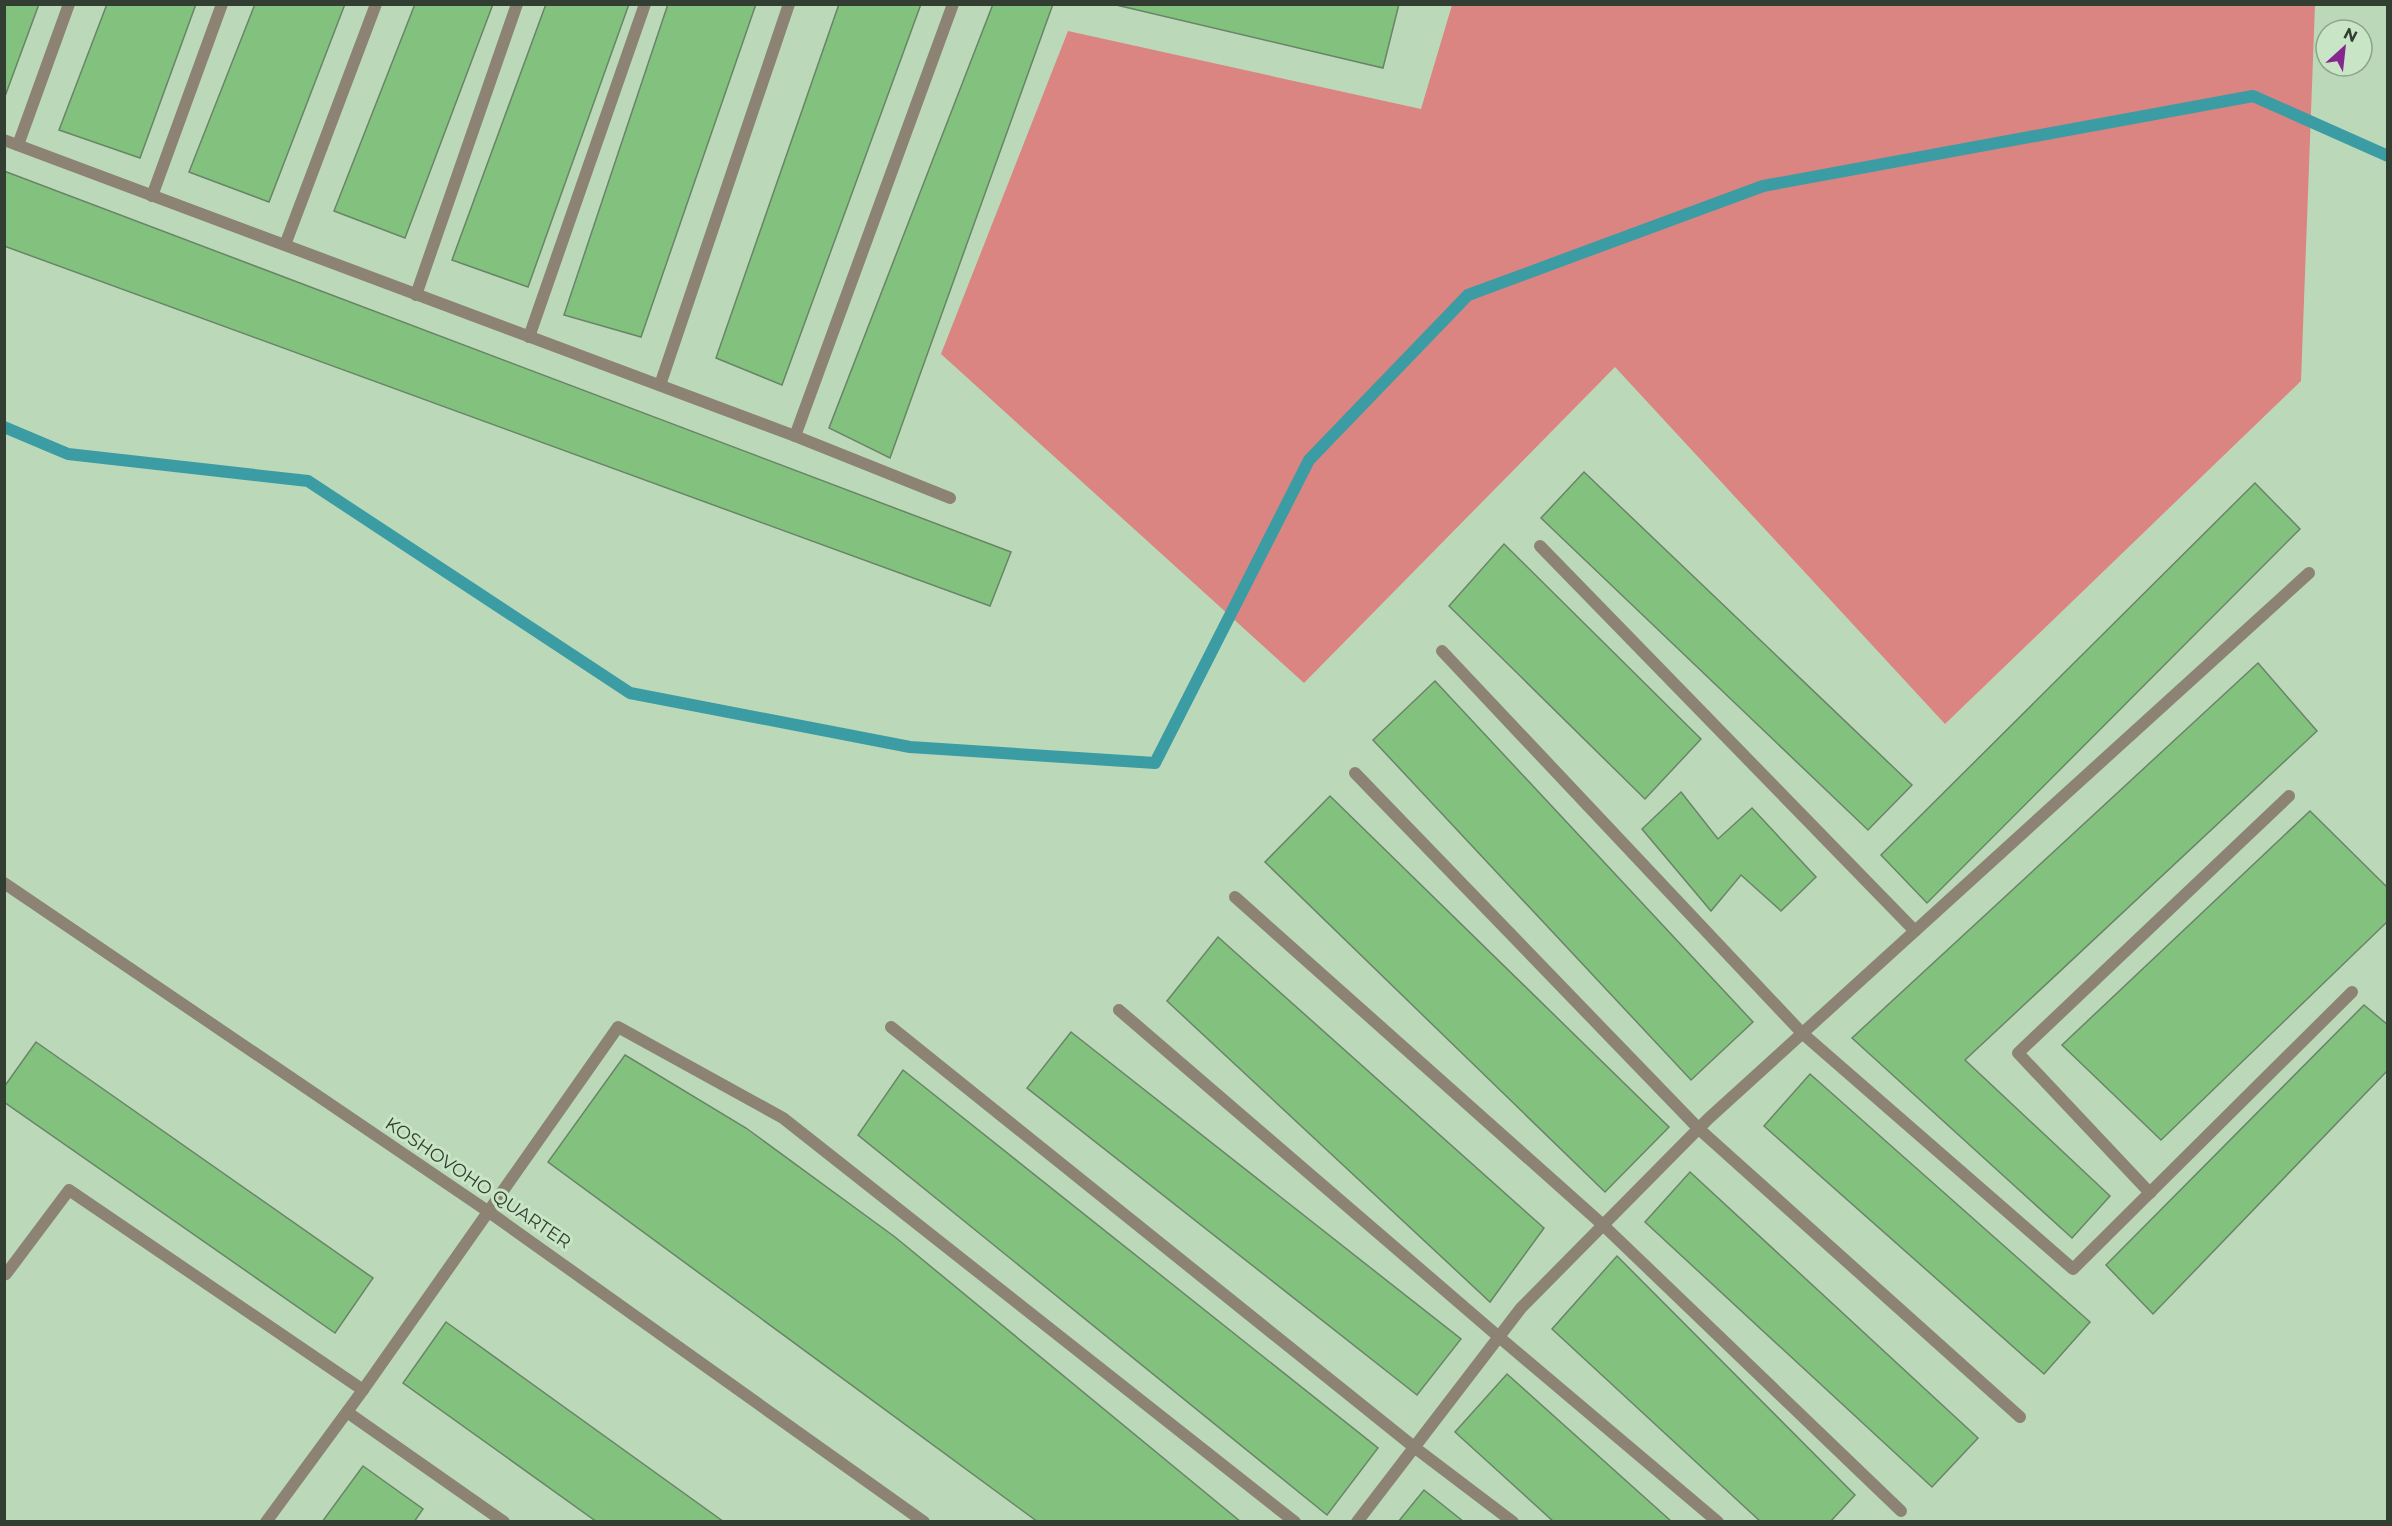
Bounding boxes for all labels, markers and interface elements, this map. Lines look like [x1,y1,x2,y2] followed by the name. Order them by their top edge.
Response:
[2314,18,2374,78] north arrow
[2341,24,2361,46] text: N
[381,1112,575,1254] street label: KOSHOVOHO QUARTER

